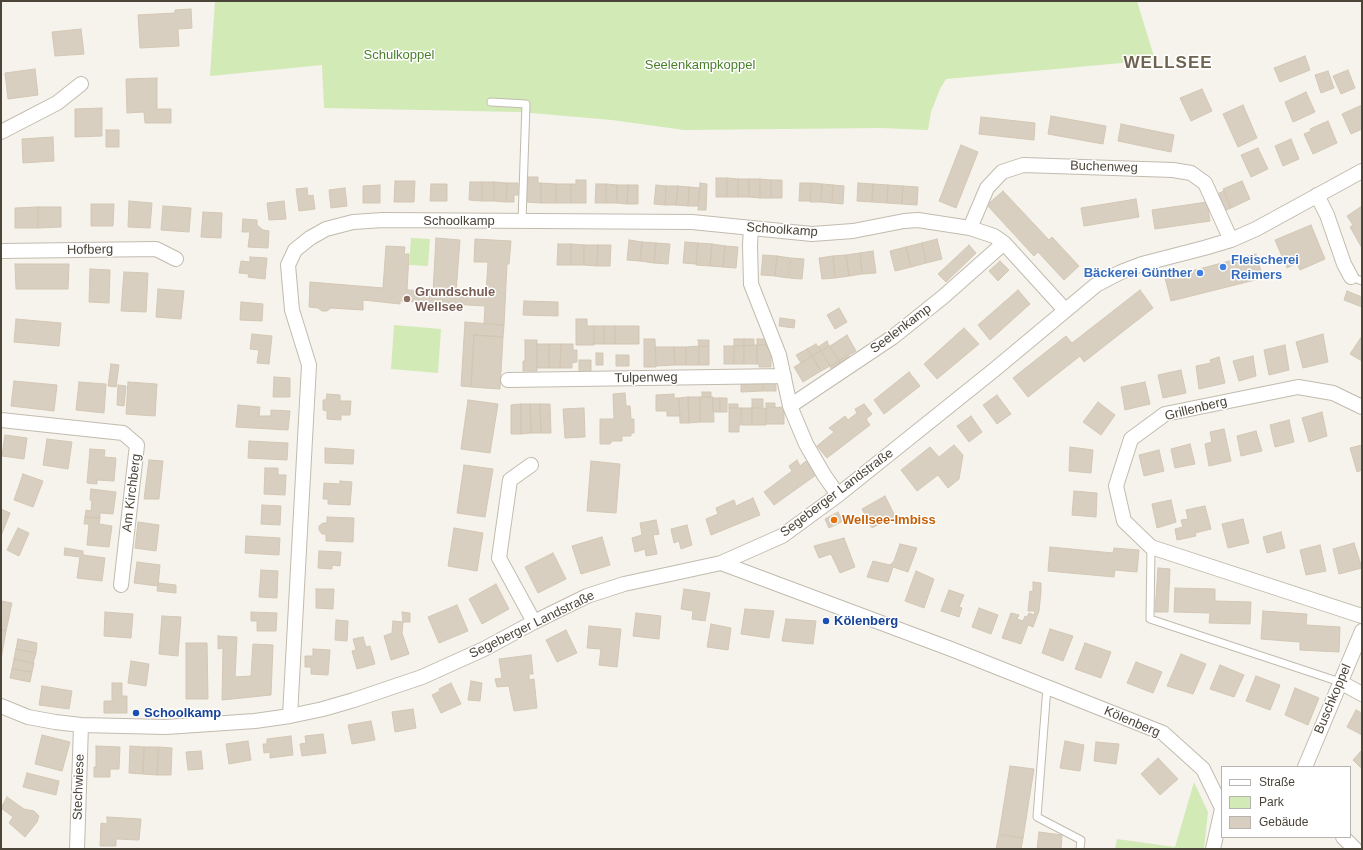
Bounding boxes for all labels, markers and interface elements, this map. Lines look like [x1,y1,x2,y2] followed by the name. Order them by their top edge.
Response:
[364,47,434,63] park label: Schulkoppel
[1123,53,1213,73] district label: WELLSEE
[645,57,755,73] park label: Seelenkampkoppel
[1070,158,1138,176] street label: Buchenweg
[423,213,495,229] street label: Schoolkamp
[746,220,818,240] street label: Schoolkamp
[67,242,113,258] street label: Hofberg
[1231,252,1299,283] place label: Fleischerei Reimers
[1218,262,1228,272] marker: Fleischerei Reimers
[1084,265,1192,281] place label: Bäckerei Günther
[1195,268,1205,278] marker: Bäckerei Günther
[415,284,495,315] place label: Grundschule Wellsee
[402,294,412,304] marker: Grundschule Wellsee
[867,301,935,357] street label: Seelenkamp
[614,370,678,386] street label: Tulpenweg
[1163,394,1229,424] street label: Grillenberg
[777,445,897,541] street label: Segeberger Landstraße
[119,453,145,533] street label: Am Kirchberg
[842,512,936,528] place label: Wellsee-Imbiss
[829,515,839,525] marker: Wellsee-Imbiss
[467,588,597,662] street label: Segeberger Landstraße
[834,613,898,629] place label: Kölenberg
[821,616,831,626] marker: Kölenberg
[1311,662,1355,736] street label: Buschkoppel
[1102,703,1162,741] street label: Kölenberg
[144,705,221,721] place label: Schoolkamp
[131,708,141,718] marker: Schoolkamp
[70,754,88,820] street label: Stechwiese
[1221,766,1351,838] legend
[1259,775,1295,789] text: Straße
[1259,795,1284,809] text: Park
[1259,815,1308,829] text: Gebäude

